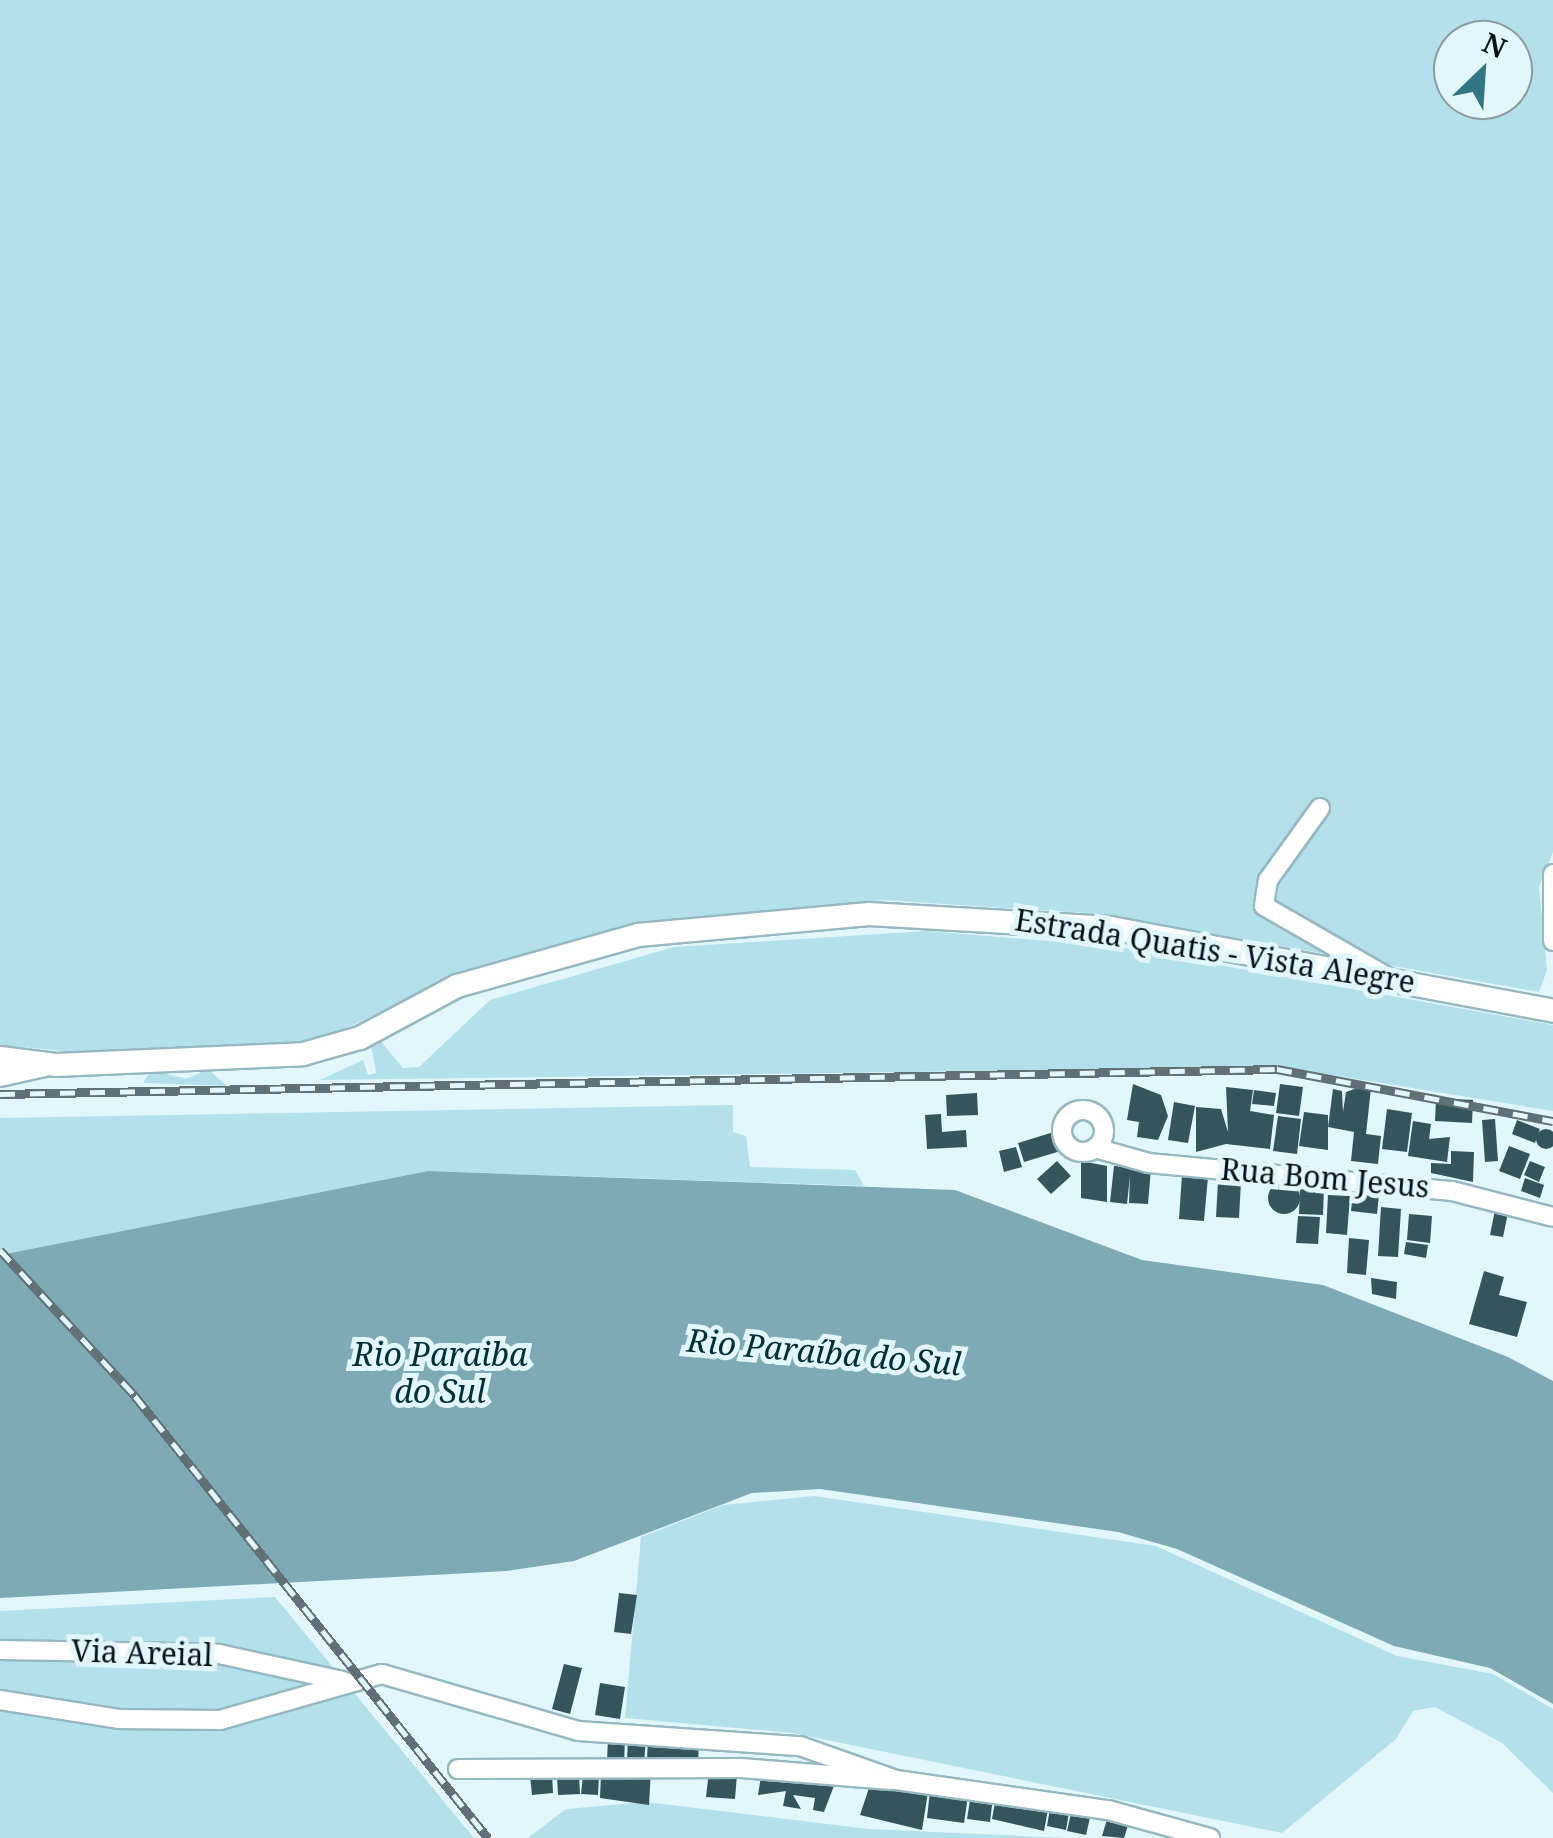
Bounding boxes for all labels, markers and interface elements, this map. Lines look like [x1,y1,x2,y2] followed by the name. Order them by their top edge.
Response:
[1433,20,1533,120] north arrow
[1477,23,1513,67] text: N
[1012,902,1418,1000] street label: Estrada Quatis - Vista Alegre
[1219,1151,1431,1205] street label: Rua Bom Jesus
[685,1321,963,1383] water label: Rio Paraíba do Sul
[352,1336,528,1411] water label: Rio Paraiba do Sul
[71,1633,213,1673] street label: Via Areial

